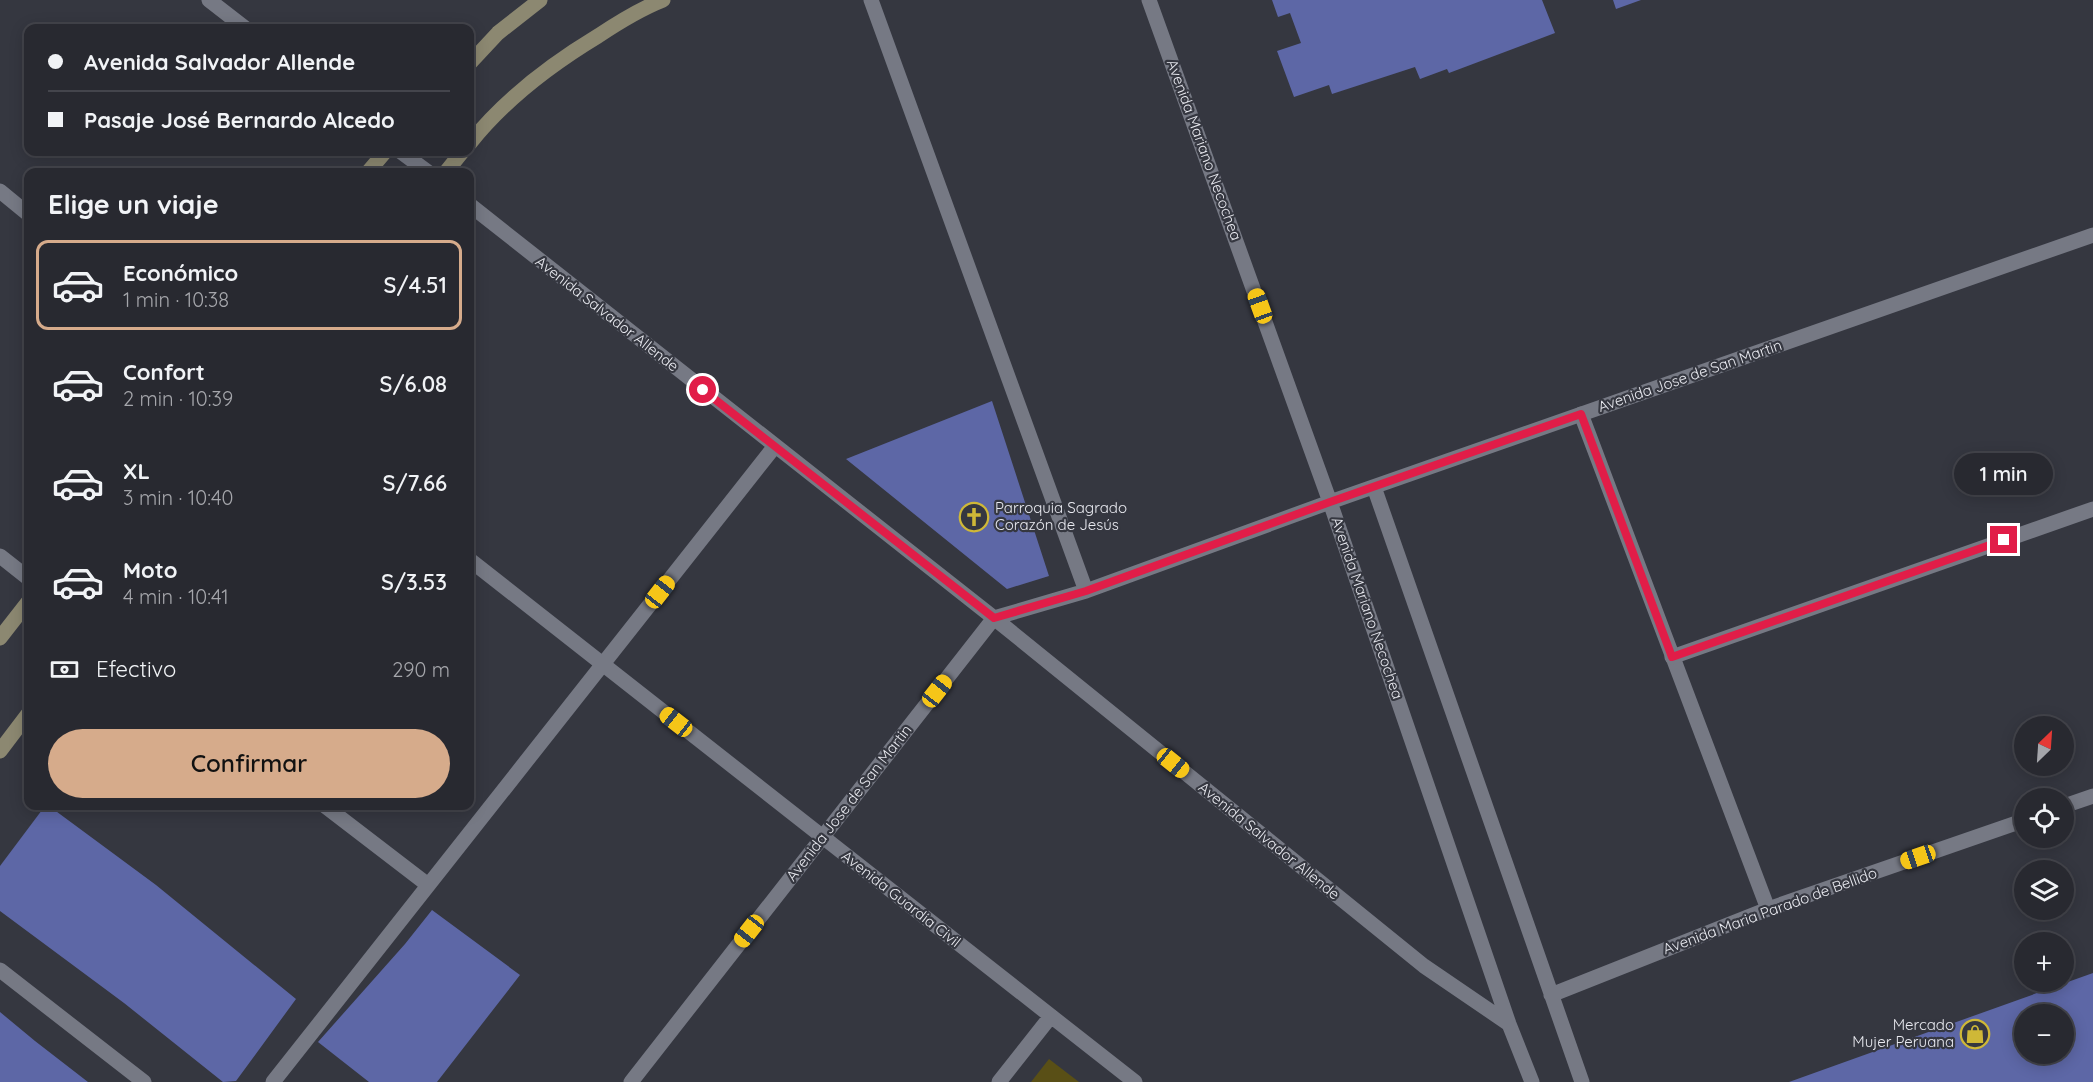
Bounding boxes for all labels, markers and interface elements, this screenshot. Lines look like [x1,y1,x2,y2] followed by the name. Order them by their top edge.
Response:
[84,48,355,76] text: Avenida Salvador Allende
[1163,57,1246,243] street label: Avenida Mariano Necochea
[84,106,395,134] text: Pasaje José Bernardo Alcedo
[48,187,219,221] text: Elige un viaje
[532,252,683,375] street label: Avenida Salvador Allende
[51,258,105,312] icon: car
[123,259,238,287] text: Económico
[384,271,447,299] text: S/4.51
[1245,286,1275,326] car
[123,287,229,312] text: 1 min · 10:38
[1595,335,1784,416] street label: Avenida Jose de San Martin
[51,357,105,411] icon: car
[123,358,205,386] text: Confort
[380,370,447,398] text: S/6.08
[689,376,716,403] route start
[123,386,233,411] text: 2 min · 10:39
[1954,453,2054,495] callout: 1 min
[51,456,105,510] icon: car
[123,457,150,485] text: XL
[1980,461,2027,486] text: 1 min
[383,469,447,497] text: S/7.66
[123,485,233,510] text: 3 min · 10:40
[995,498,1127,534] place label: Parroquia Sagrado Corazón de Jesús
[958,501,990,533] church icon: Parroquia Sagrado Corazón de Jesús
[1327,514,1408,701] street label: Avenida Mariano Necochea
[1990,526,2017,553] route end
[51,555,105,609] icon: car
[123,556,177,584] text: Moto
[381,568,447,596] text: S/3.53
[642,572,678,612] car
[123,584,229,609] text: 4 min · 10:41
[48,653,81,686] icon: cash
[96,655,176,683] text: Efectivo
[392,657,450,682] text: 290 m
[919,671,955,711] car
[656,704,696,740] car
[2014,716,2074,776] north arrow
[2014,716,2074,1064] map controls
[782,721,916,885] street label: Avenida Jose de San Martin
[48,729,450,798] button: Confirmar
[1153,745,1193,781] car
[1195,778,1344,904] street label: Avenida Salvador Allende
[2014,788,2074,848] button: locate
[1898,843,1938,871] car
[838,846,965,951] street label: Avenida Guardia Civil
[2014,860,2074,920] button: layers
[1660,863,1879,958] street label: Avenida Maria Parado de Bellido
[731,911,767,951] car
[2014,932,2074,992] button: +
[2014,1004,2074,1064] button: −
[1852,1015,1954,1051] place label: Mercado Mujer Peruana
[1959,1018,1991,1050] shop icon: Mercado Mujer Peruana

